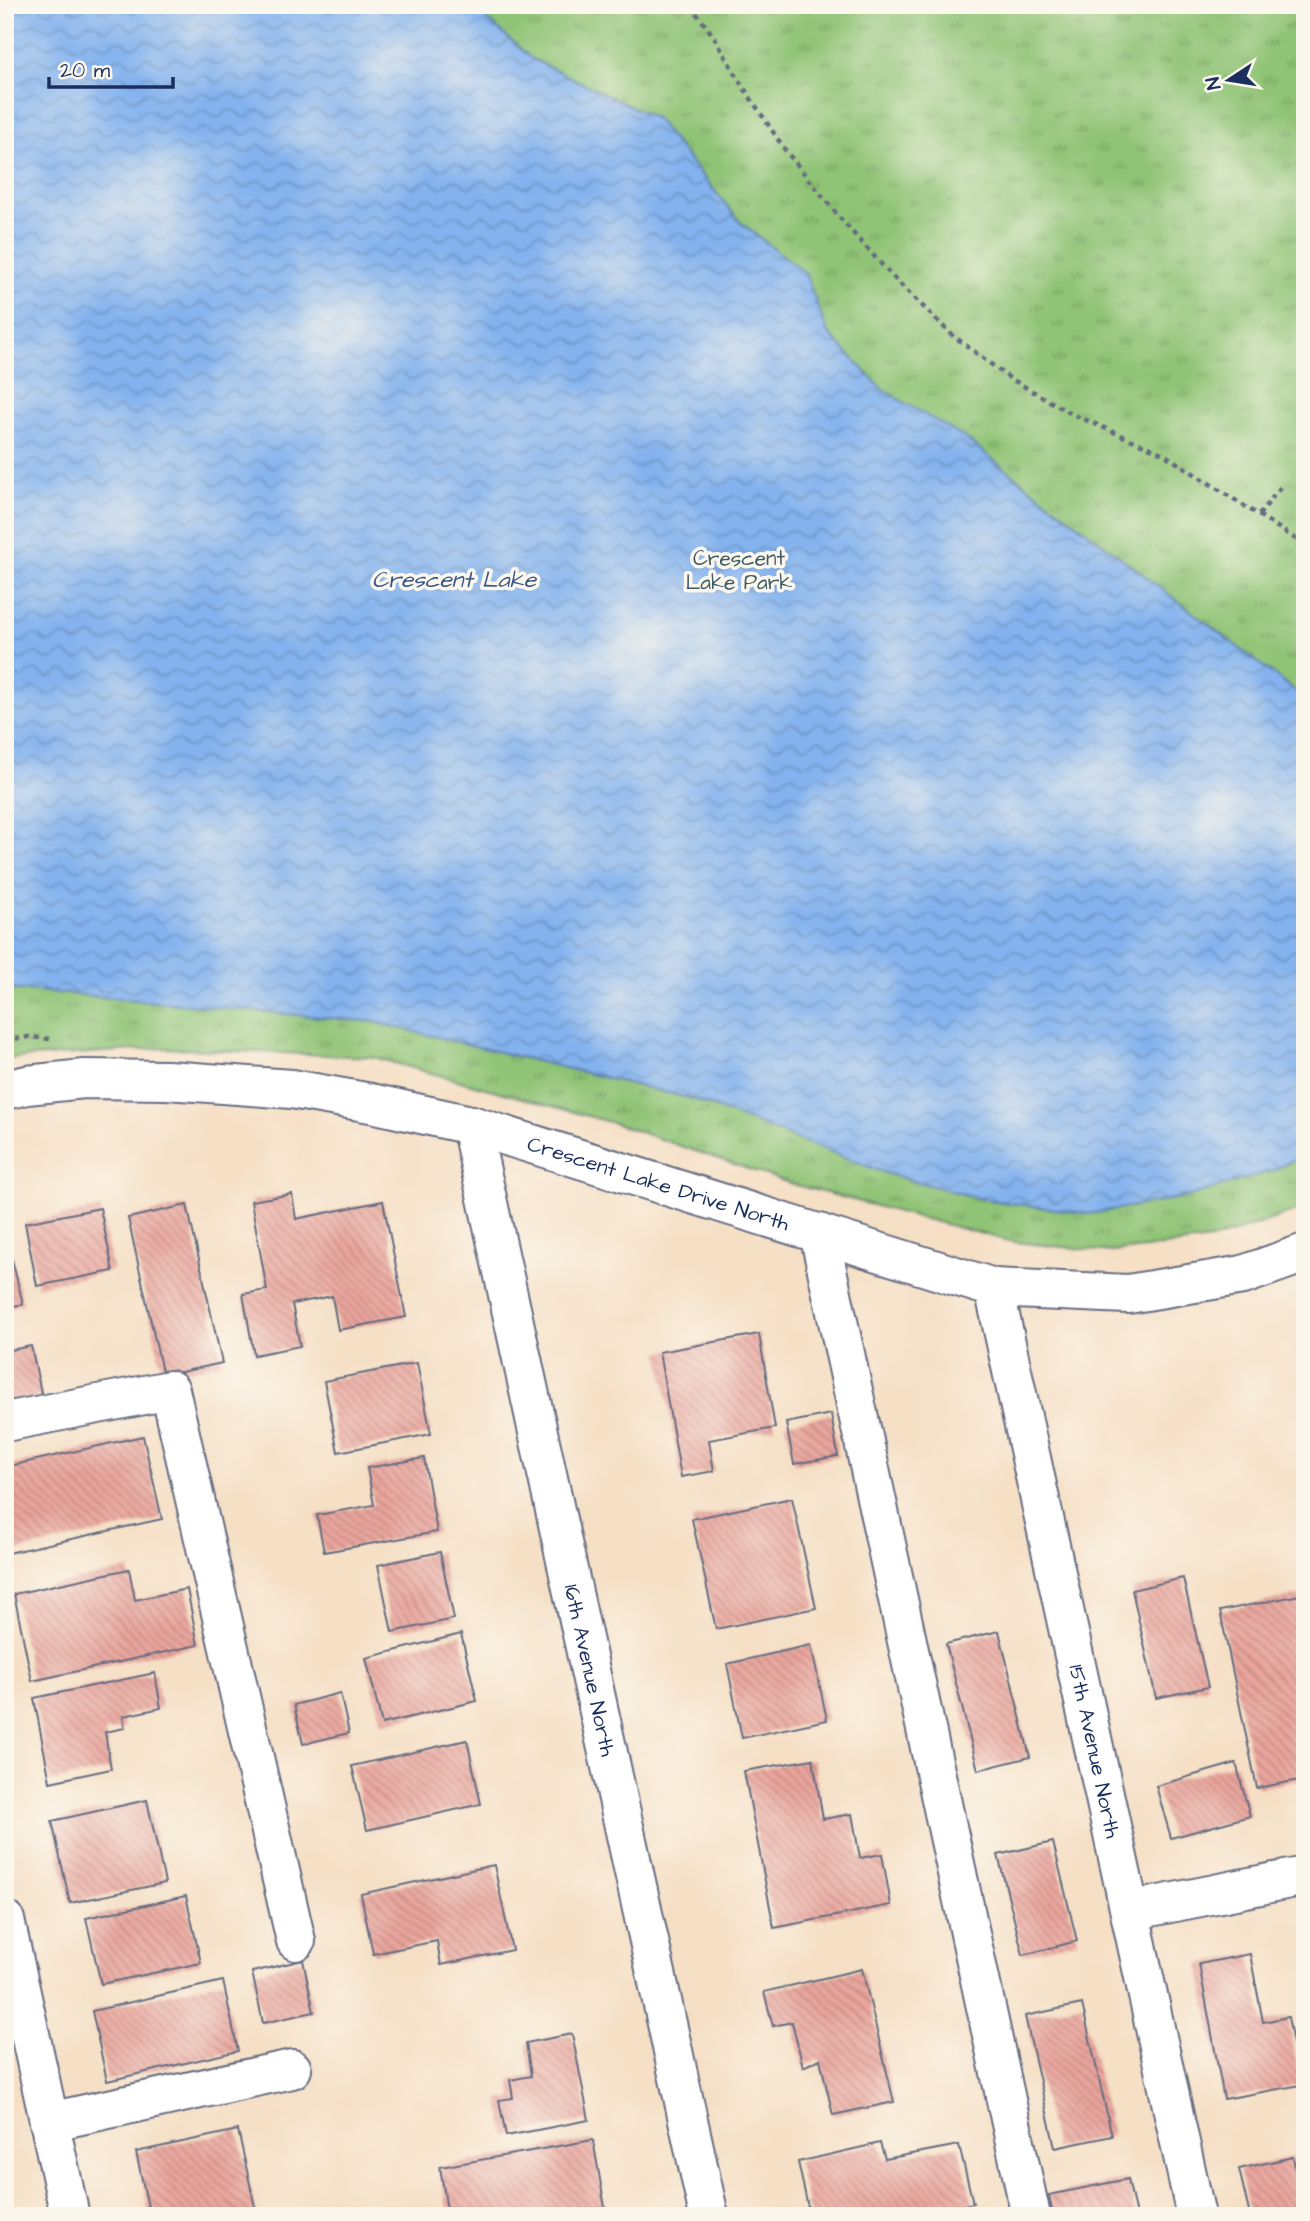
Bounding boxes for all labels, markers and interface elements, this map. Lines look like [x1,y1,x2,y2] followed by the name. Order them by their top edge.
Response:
[49,46,173,90] scale bar
[1194,46,1264,116] north arrow
[60,56,111,85] text: 20 m
[1199,75,1228,92] text: N
[686,544,792,597] park label: Crescent Lake Park
[372,564,538,596] water label: Crescent Lake
[524,1129,793,1238] street label: Crescent Lake Drive North
[557,1581,623,1760] street label: 16th Avenue North
[1062,1662,1128,1841] street label: 15th Avenue North

